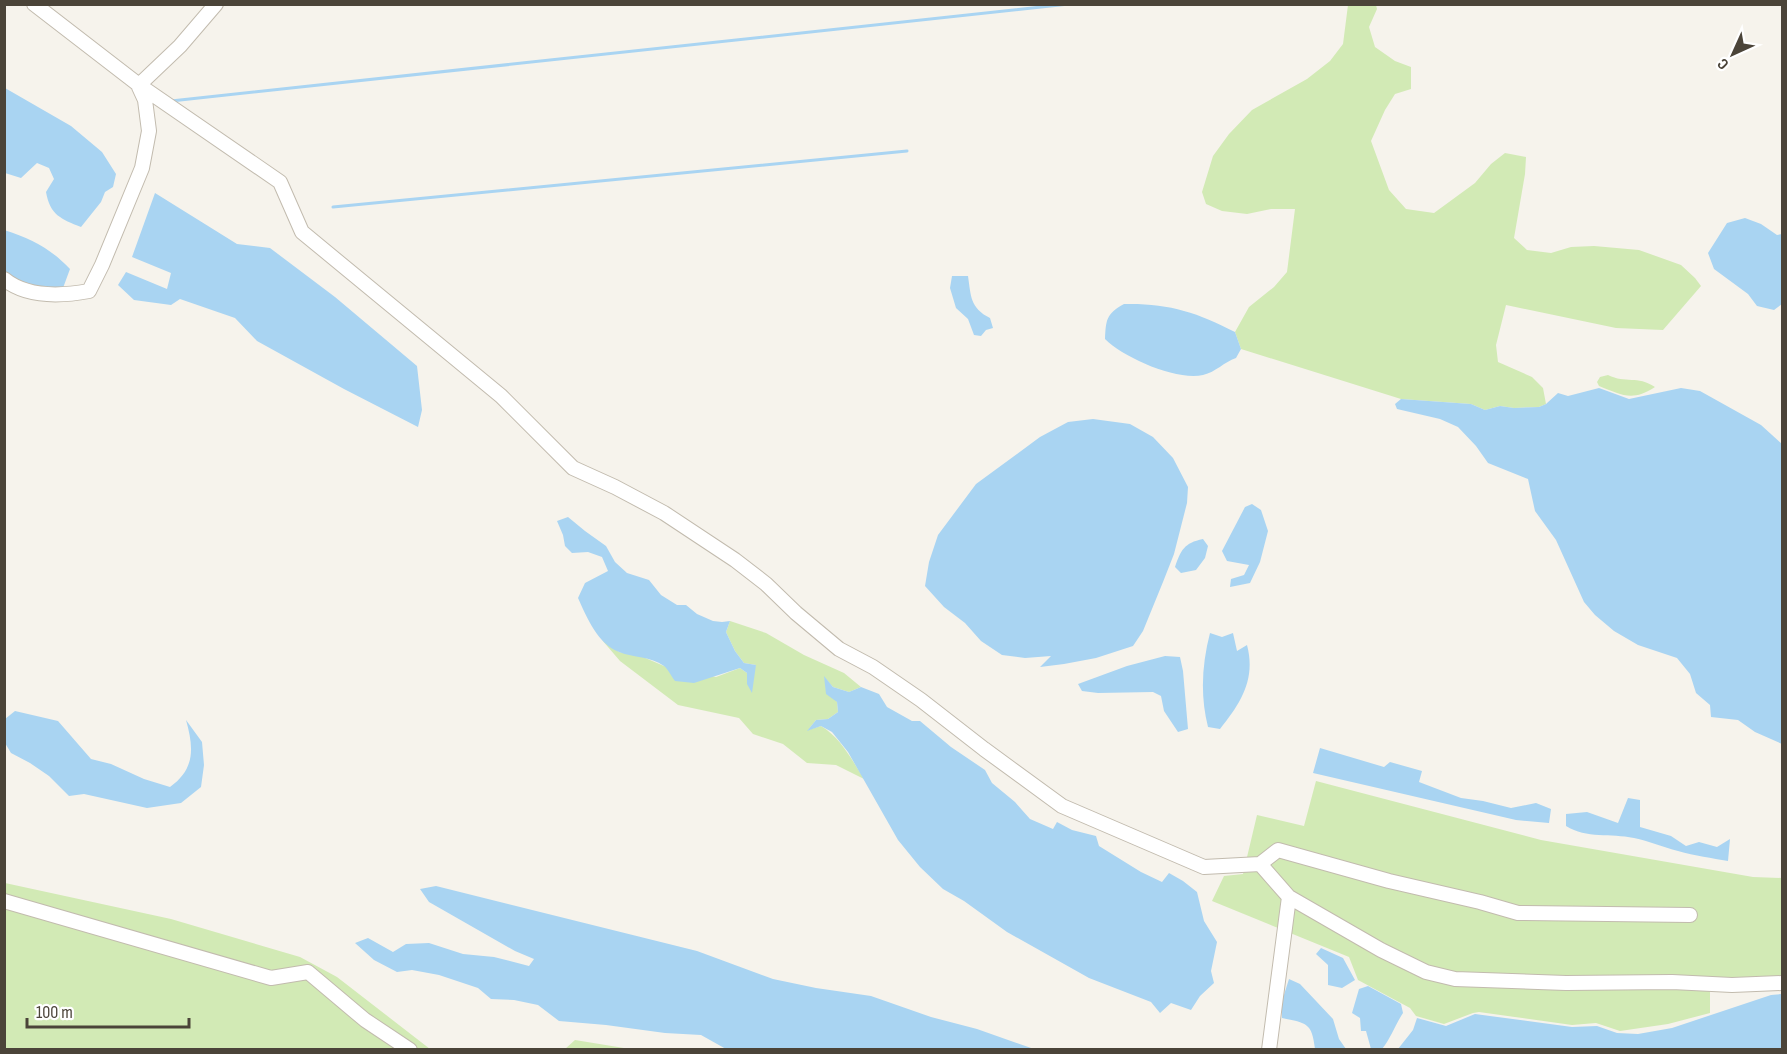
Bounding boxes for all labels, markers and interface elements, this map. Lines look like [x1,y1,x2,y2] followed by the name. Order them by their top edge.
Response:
[1703,24,1763,84] north arrow
[1714,54,1733,73] text: С
[27,991,189,1029] scale bar
[36,1002,73,1023] text: 100 m

